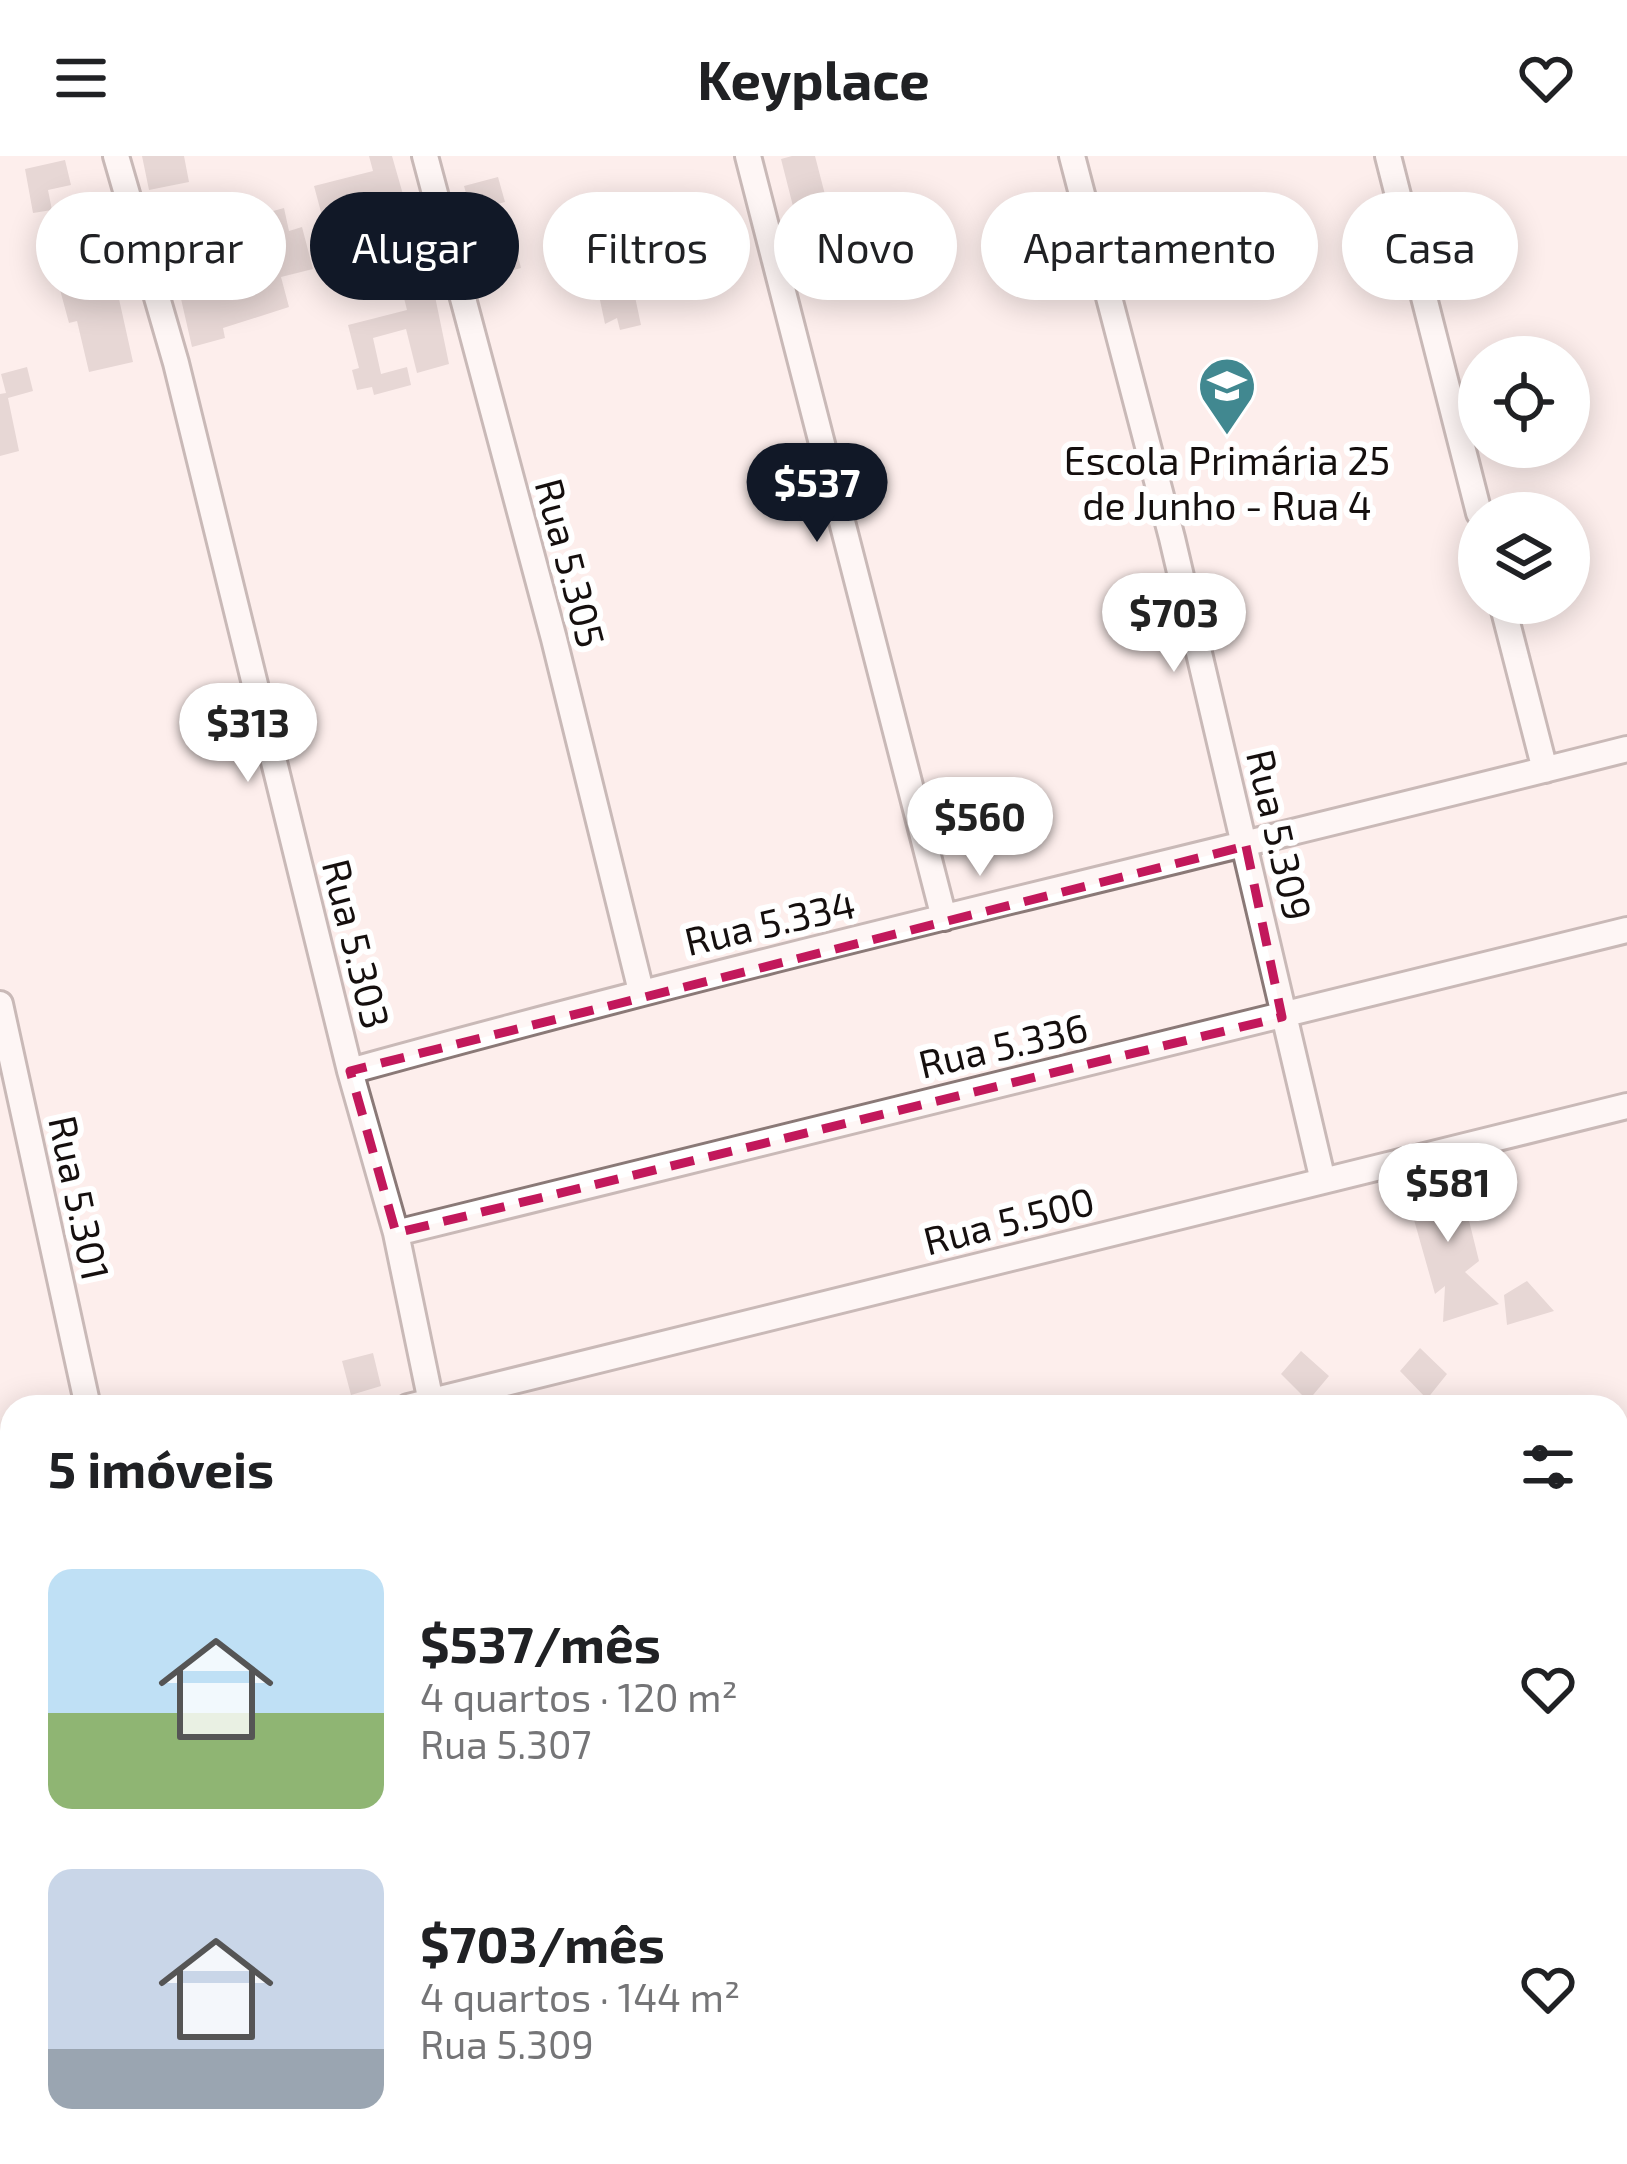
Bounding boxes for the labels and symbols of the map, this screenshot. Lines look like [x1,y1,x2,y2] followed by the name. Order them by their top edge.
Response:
[1196,355,1258,437] school or university icon: Escola Primária 25 de Junho - Rua 4
[1064,436,1390,528] place label: Escola Primária 25 de Junho - Rua 4
[746,443,888,545] pin: $537
[526,473,616,652] street label: Rua 5.305
[1103,573,1245,675] pin: $703
[177,683,319,785] pin: $313
[1238,745,1323,925] street label: Rua 5.309
[909,777,1051,879] pin: $560
[314,854,401,1033] street label: Rua 5.303
[680,879,860,964] street label: Rua 5.334
[914,1002,1092,1087] street label: Rua 5.336
[40,1111,121,1284] street label: Rua 5.301
[1377,1143,1519,1245] pin: $581
[918,1176,1099,1263] street label: Rua 5.500

